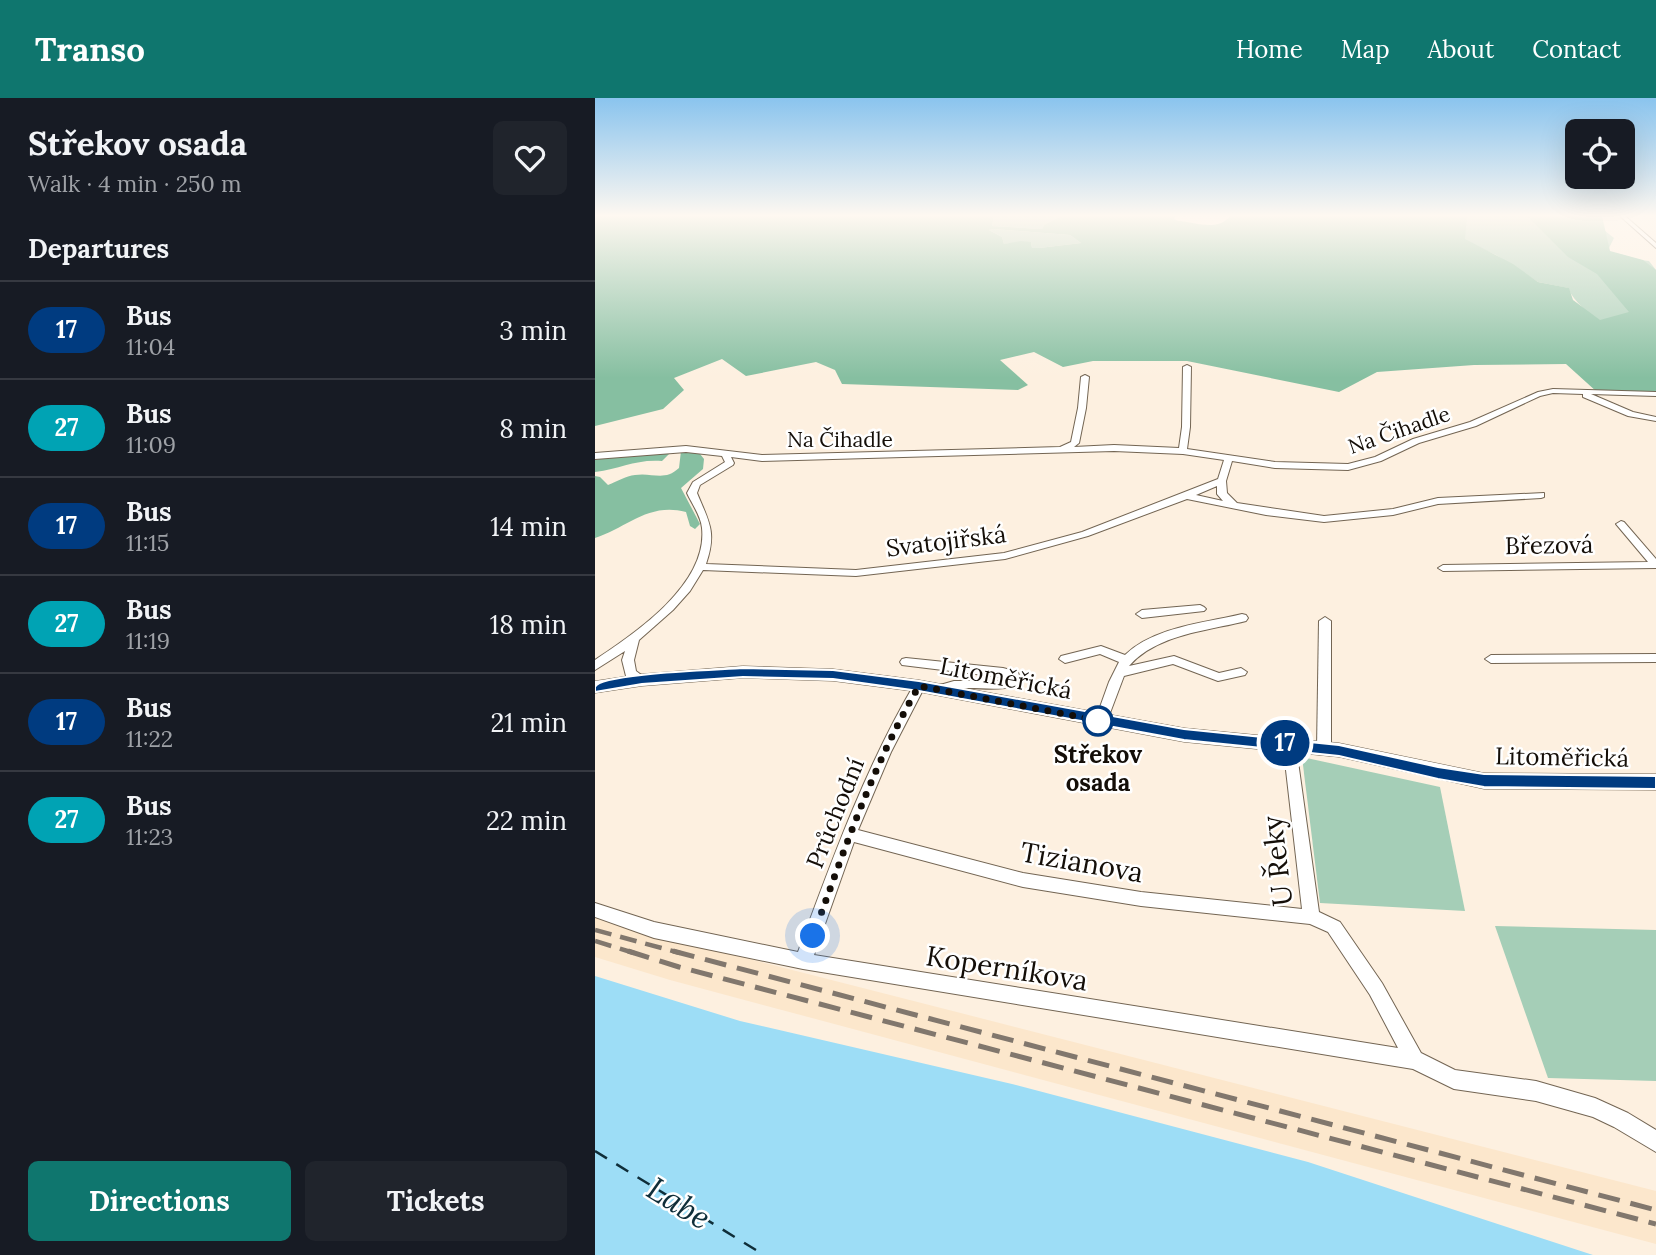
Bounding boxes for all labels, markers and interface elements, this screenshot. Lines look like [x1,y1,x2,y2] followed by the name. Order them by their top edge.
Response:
[35,28,145,70] text: Transo
[1236,34,1303,65] text: Home
[1341,34,1390,65] text: Map
[1428,34,1494,65] text: About
[1532,34,1621,65] text: Contact
[1565,119,1635,189] map controls
[1565,119,1635,189] button: locate
[493,121,567,195] button: heart
[28,122,247,164] text: Střekov osada
[28,169,241,198] text: Walk · 4 min · 250 m
[28,232,169,265] text: Departures
[126,299,172,332] text: Bus
[56,314,77,345] text: 17
[499,314,567,347] text: 3 min
[126,332,175,361] text: 11:04
[126,397,172,430] text: Bus
[1345,400,1453,460] street label: Na Čihadle
[54,412,79,443] text: 27
[499,412,567,445] text: 8 min
[787,426,893,453] street label: Na Čihadle
[126,430,176,459] text: 11:09
[126,495,172,528] text: Bus
[56,510,77,541] text: 17
[490,510,567,543] text: 14 min
[884,518,1008,564] street label: Svatojiřská
[126,528,169,557] text: 11:15
[1505,529,1593,561] street label: Březová
[126,593,172,626] text: Bus
[54,608,79,639] text: 27
[490,608,567,641] text: 18 min
[126,626,170,655] text: 11:19
[937,650,1075,706] street label: Litoměřická
[126,691,172,724] text: Bus
[56,706,77,737] text: 17
[490,706,567,739] text: 21 min
[1083,706,1113,736] marker: Střekov osada
[1253,720,1317,766] line badge: 17
[126,724,173,753] text: 11:22
[1275,727,1296,758] text: 17
[1054,739,1142,798] place label: Střekov osada
[1495,740,1629,774] street label: Litoměřická
[799,753,871,873] street label: Průchodní
[126,789,172,822] text: Bus
[54,804,79,835] text: 27
[486,804,567,837] text: 22 min
[1254,814,1300,908] street label: U Řeky
[126,822,173,851] text: 11:23
[1018,834,1146,890] street label: Tizianova
[795,918,830,953] your location
[924,937,1090,999] street label: Koperníkova
[28,1161,291,1241] button: Directions
[305,1161,567,1241] button: Tickets
[639,1168,719,1238] water label: Labe

